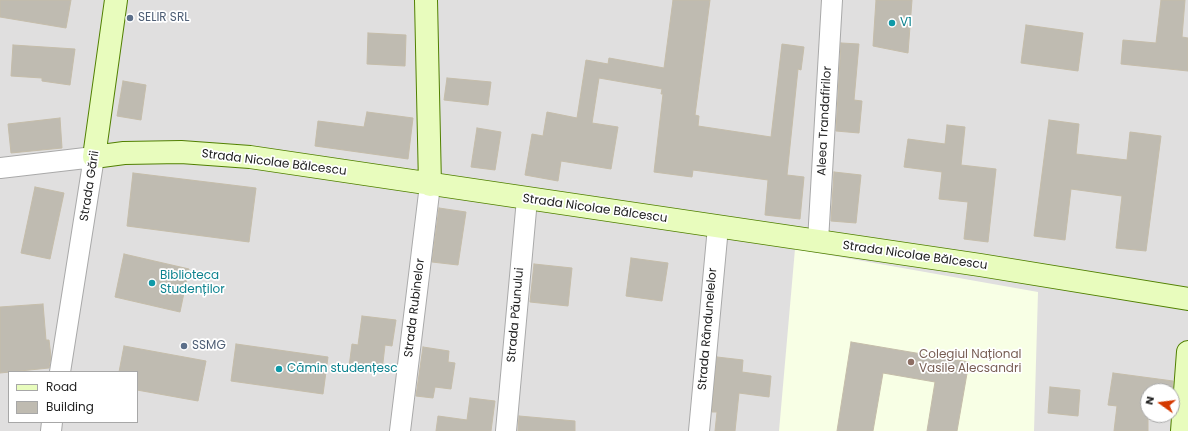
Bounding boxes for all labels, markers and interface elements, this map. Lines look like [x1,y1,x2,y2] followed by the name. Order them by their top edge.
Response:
[138,11,189,25] place label: SELIR SRL
[125,13,135,23] marker: SELIR SRL
[900,16,912,30] place label: V1
[887,18,897,28] marker: V1
[815,66,835,176] street label: Aleea Trandafirilor
[201,147,347,179] street label: Strada Nicolae Bălcescu
[77,150,103,222] street label: Strada Gării
[522,192,668,226] street label: Strada Nicolae Bălcescu
[842,239,988,273] street label: Strada Nicolae Bălcescu
[402,258,428,358] street label: Strada Rubinelor
[505,267,527,363] street label: Strada Păunului
[695,267,721,391] street label: Strada Rândunelelor
[160,269,225,297] place label: Biblioteca Studenților
[147,278,157,288] marker: Biblioteca Studenților
[192,339,226,353] place label: SSMG
[179,341,189,351] marker: SSMG
[919,348,1022,376] place label: Colegiul Național Vasile Alecsandri
[906,357,916,367] marker: Colegiul Național Vasile Alecsandri
[287,362,397,376] place label: Cămin studențesc
[274,364,284,374] marker: Cămin studențesc
[8,371,138,423] legend
[46,378,77,395] text: Road
[1140,383,1180,423] north arrow
[1141,394,1158,406] text: N
[46,398,94,415] text: Building

